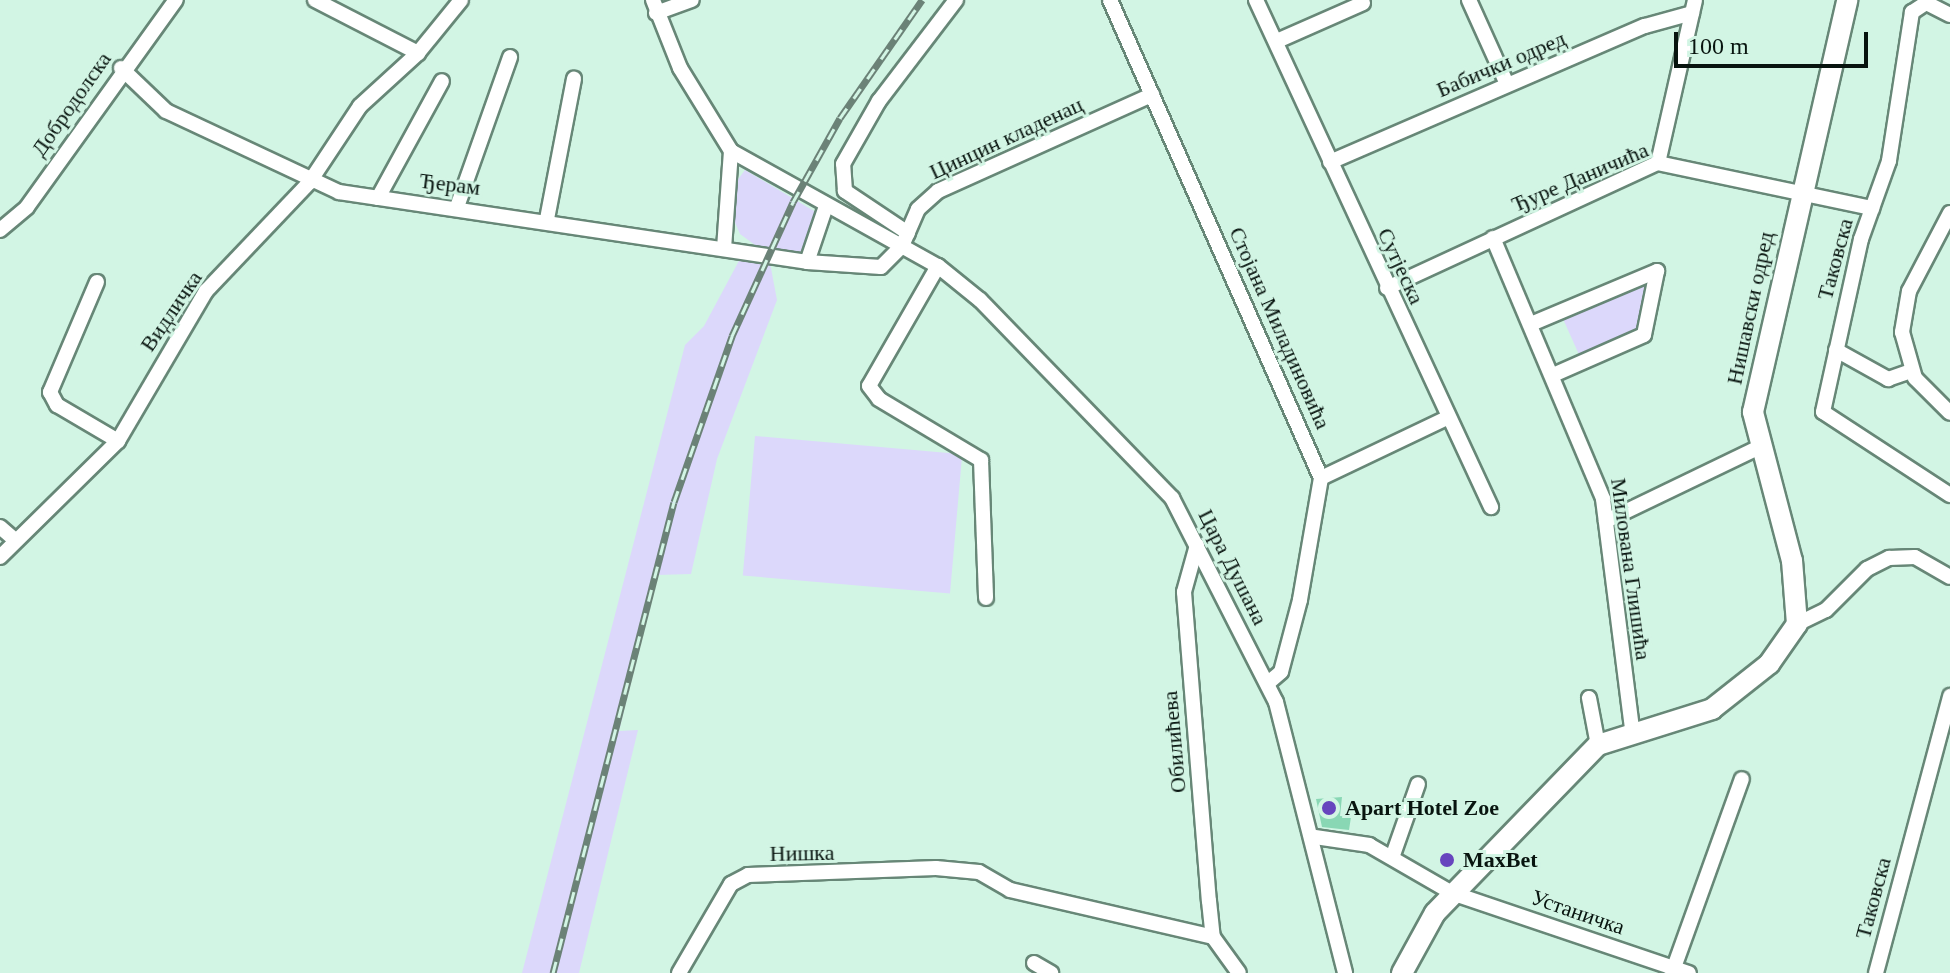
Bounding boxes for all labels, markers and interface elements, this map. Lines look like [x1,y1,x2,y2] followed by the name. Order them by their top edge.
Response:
[1678,16,1872,66] scale bar
[1433,25,1569,103] street label: Бабички одред
[1688,33,1749,59] text: 100 m
[25,47,117,161] street label: Добродолска
[925,91,1087,185] street label: Цинцин кладенац
[1508,136,1652,218] street label: Ђуре Даничића
[418,167,482,201] street label: Ђерам
[1811,215,1859,303] street label: Таковска
[1224,223,1336,433] street label: Стојана Миладиновића
[1372,224,1430,308] street label: Сутјеска
[1721,229,1779,387] street label: Нишавски одред
[134,266,208,356] street label: Видличка
[1605,476,1657,662] street label: Милована Глишића
[1193,505,1273,629] street label: Цара Душана
[1156,690,1192,794] street label: Обилићева
[1345,795,1499,821] place label: Apart Hotel Zoe
[1320,799,1338,817] marker: Apart Hotel Zoe
[769,839,835,867] street label: Нишка
[1463,847,1538,873] place label: MaxBet
[1438,851,1456,869] marker: MaxBet
[1849,854,1897,942] street label: Таковска
[1528,884,1628,940] street label: Устаничка

